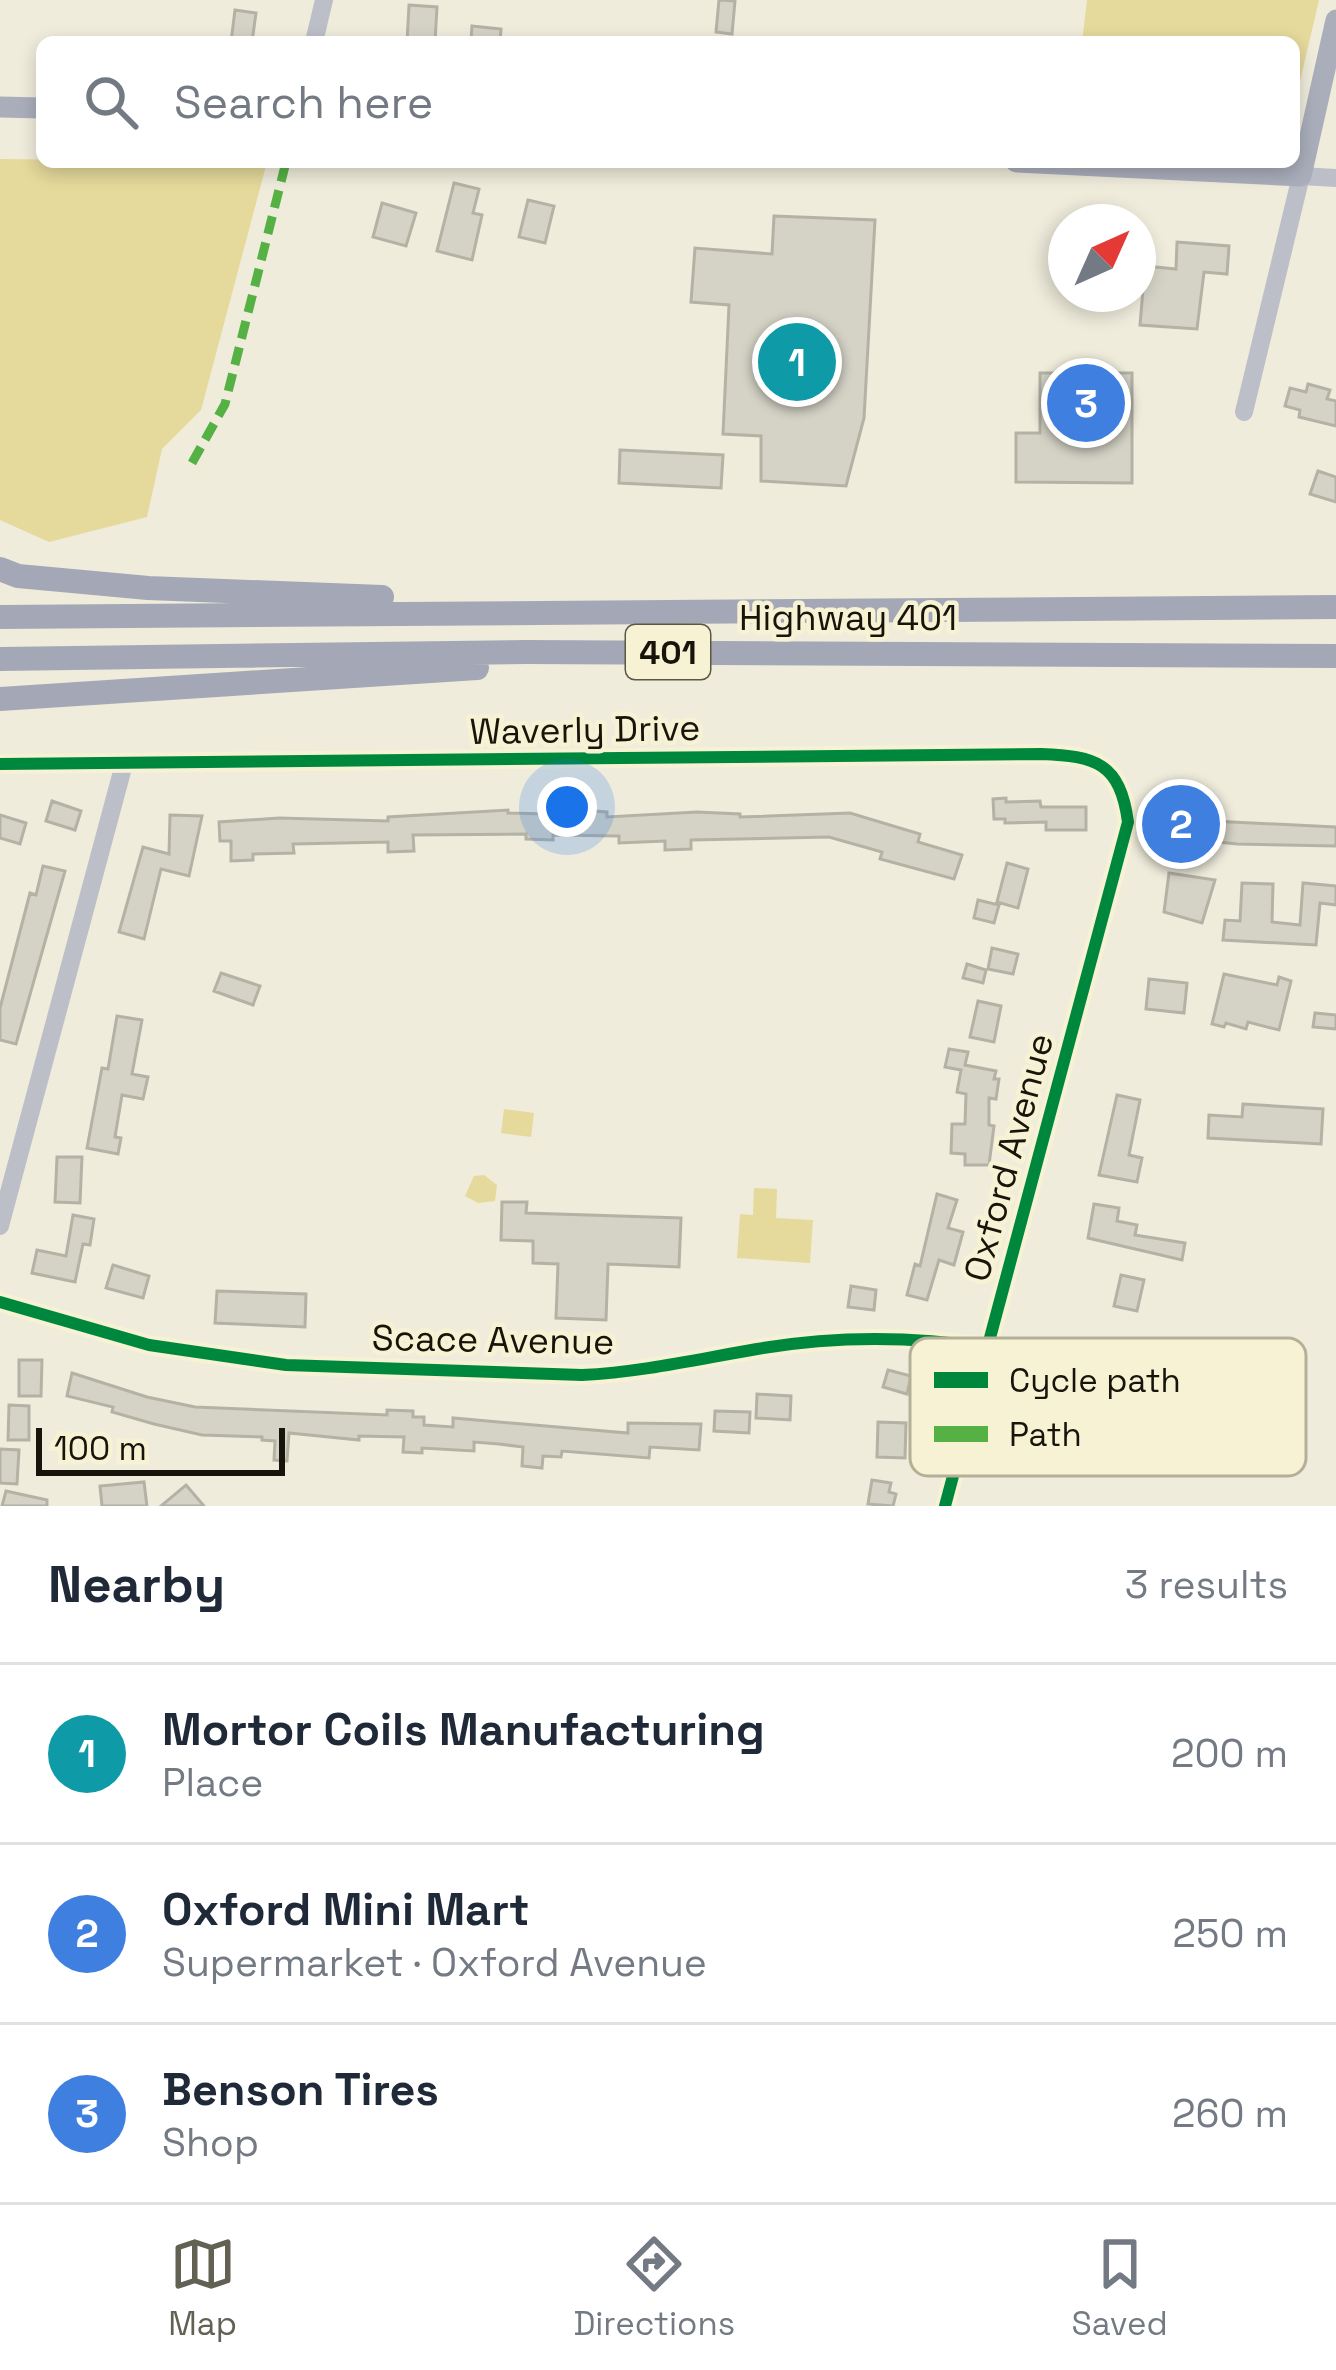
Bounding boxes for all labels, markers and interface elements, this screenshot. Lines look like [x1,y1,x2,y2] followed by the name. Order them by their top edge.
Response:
[36,36,1300,168] search box
[78,69,144,135] icon: search
[174,74,433,131] text: Search here
[1048,204,1156,312] north arrow
[758,317,836,407] pin: 1
[1047,358,1125,448] pin: 3
[739,595,957,641] street label: Highway 401
[626,625,710,679] road number: 401
[469,705,701,755] street label: Waverly Drive
[537,777,597,837] your location
[1142,779,1220,869] pin: 2
[954,1028,1064,1286] street label: Oxford Avenue
[371,1315,615,1365] street label: Scace Avenue
[910,1338,1306,1476] legend
[1009,1360,1181,1402] text: Cycle path
[1009,1414,1082,1456] text: Path
[36,1422,285,1475] scale bar
[54,1428,147,1470] text: 100 m
[48,1552,225,1617] text: Nearby
[1125,1560,1288,1609] text: 3 results
[162,1701,765,1758] text: Mortor Coils Manufacturing
[78,1729,96,1778] text: 1
[1171,1729,1288,1778] text: 200 m
[162,1758,263,1807] text: Place
[162,1881,529,1938] text: Oxford Mini Mart
[75,1909,99,1958] text: 2
[1173,1909,1288,1958] text: 250 m
[162,1938,707,1987] text: Supermarket · Oxford Avenue
[162,2061,439,2118] text: Benson Tires
[75,2089,99,2138] text: 3
[1172,2089,1288,2138] text: 260 m
[162,2118,259,2167] text: Shop
[168,2231,237,2345] tab: Map
[573,2231,735,2345] tab: Directions
[1072,2231,1168,2345] tab: Saved

